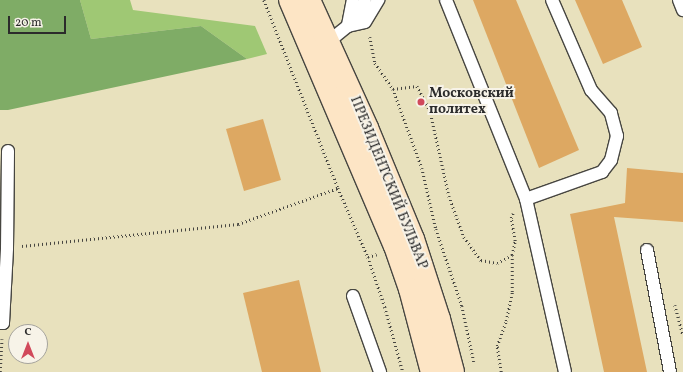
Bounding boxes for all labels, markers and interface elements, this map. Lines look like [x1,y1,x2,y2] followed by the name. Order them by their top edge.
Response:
[10,8,68,34] scale bar
[15,15,42,31] text: 20 m
[429,86,514,118] place label: Московский политех
[346,94,430,272] street label: ПРЕЗИДЕНТСКИЙ БУЛЬВАР
[416,97,426,107] marker: Московский политех
[8,324,48,364] north arrow
[24,325,32,340] text: С

